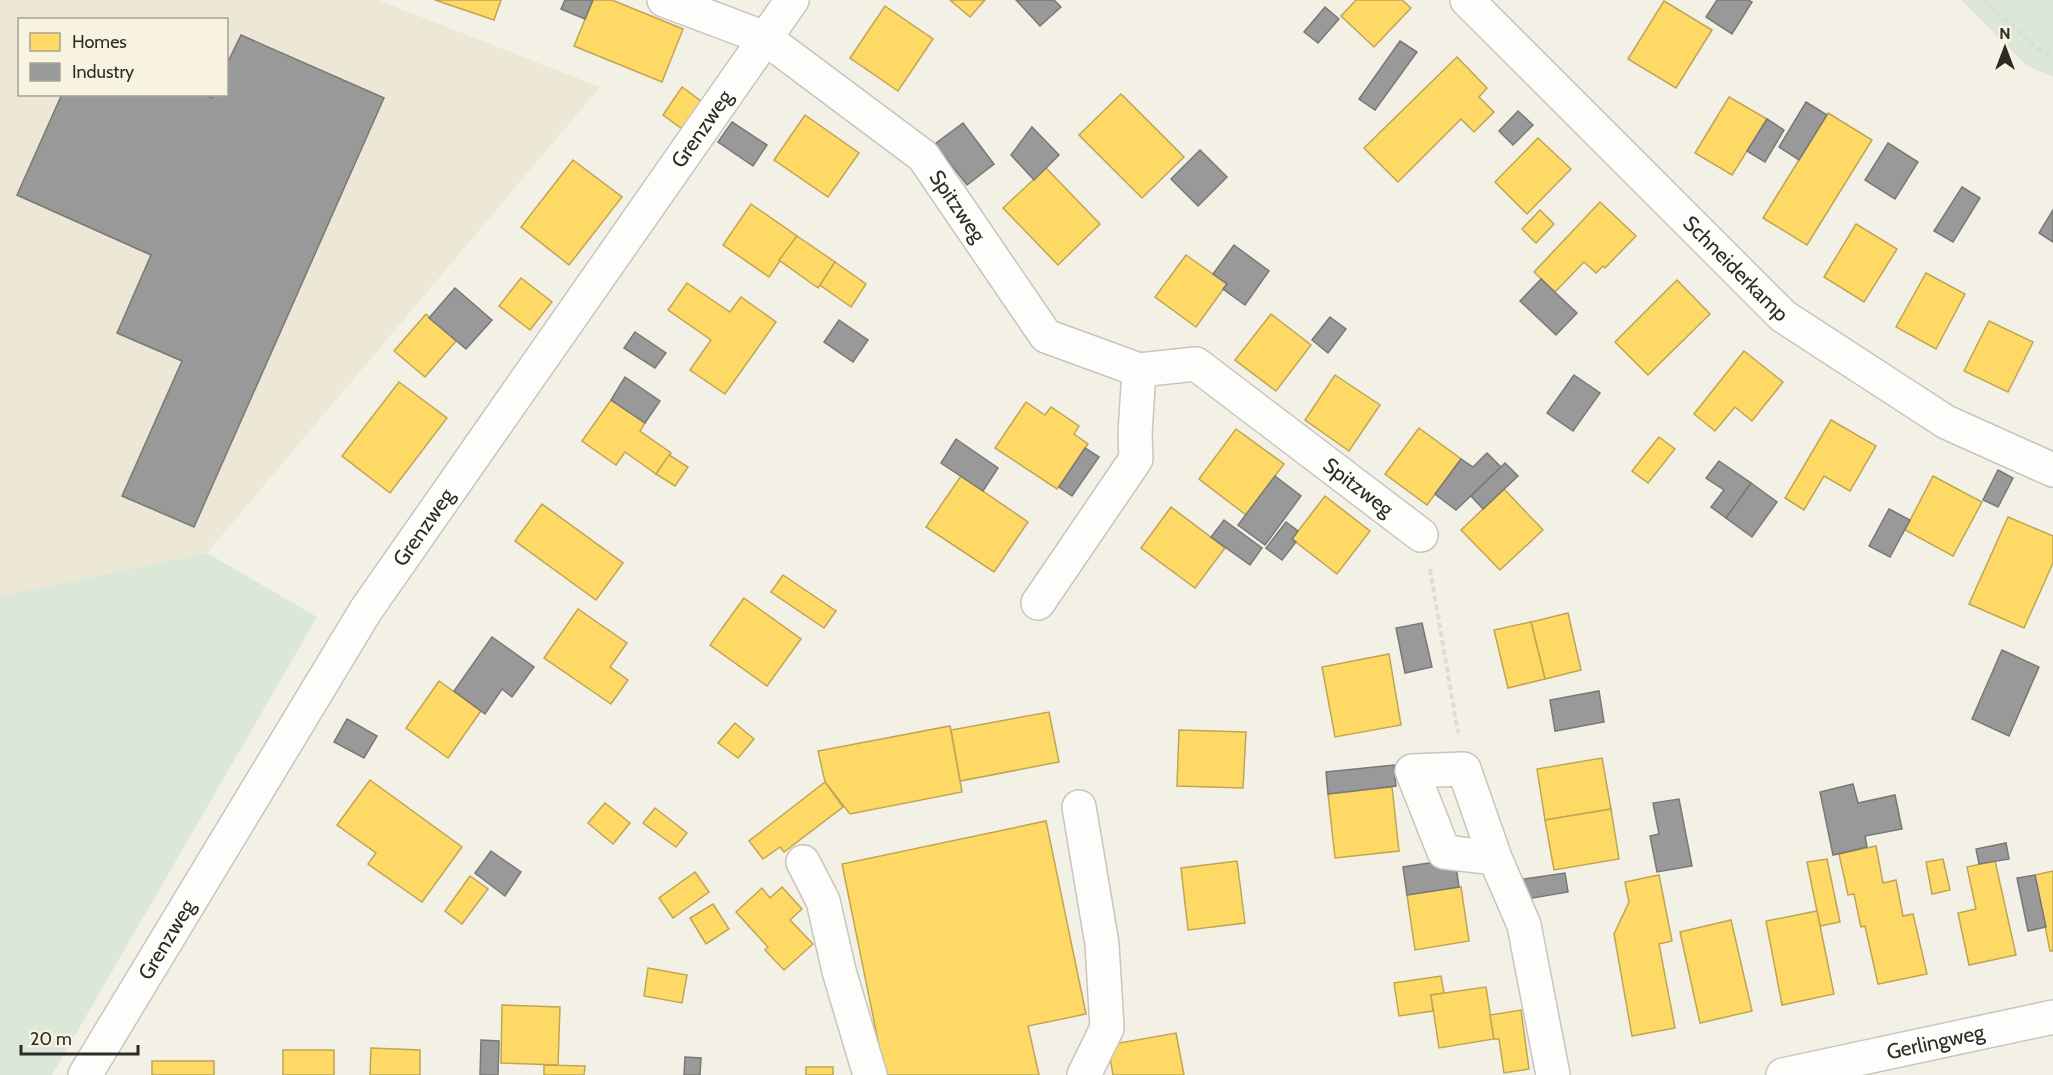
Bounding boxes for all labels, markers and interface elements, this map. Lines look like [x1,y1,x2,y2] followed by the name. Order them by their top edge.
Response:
[18,18,228,96] legend
[1975,18,2035,78] north arrow
[1999,24,2011,43] text: N
[72,31,127,53] text: Homes
[72,61,134,83] text: Industry
[666,85,738,172] street label: Grenzweg
[924,165,991,247] street label: Spitzweg
[1678,210,1794,326] street label: Schneiderkamp
[1318,452,1399,522] street label: Spitzweg
[387,483,459,571] street label: Grenzweg
[133,894,200,984] street label: Grenzweg
[21,1018,138,1056] scale bar
[1884,1019,1987,1064] street label: Gerlingweg
[30,1028,72,1050] text: 20 m

